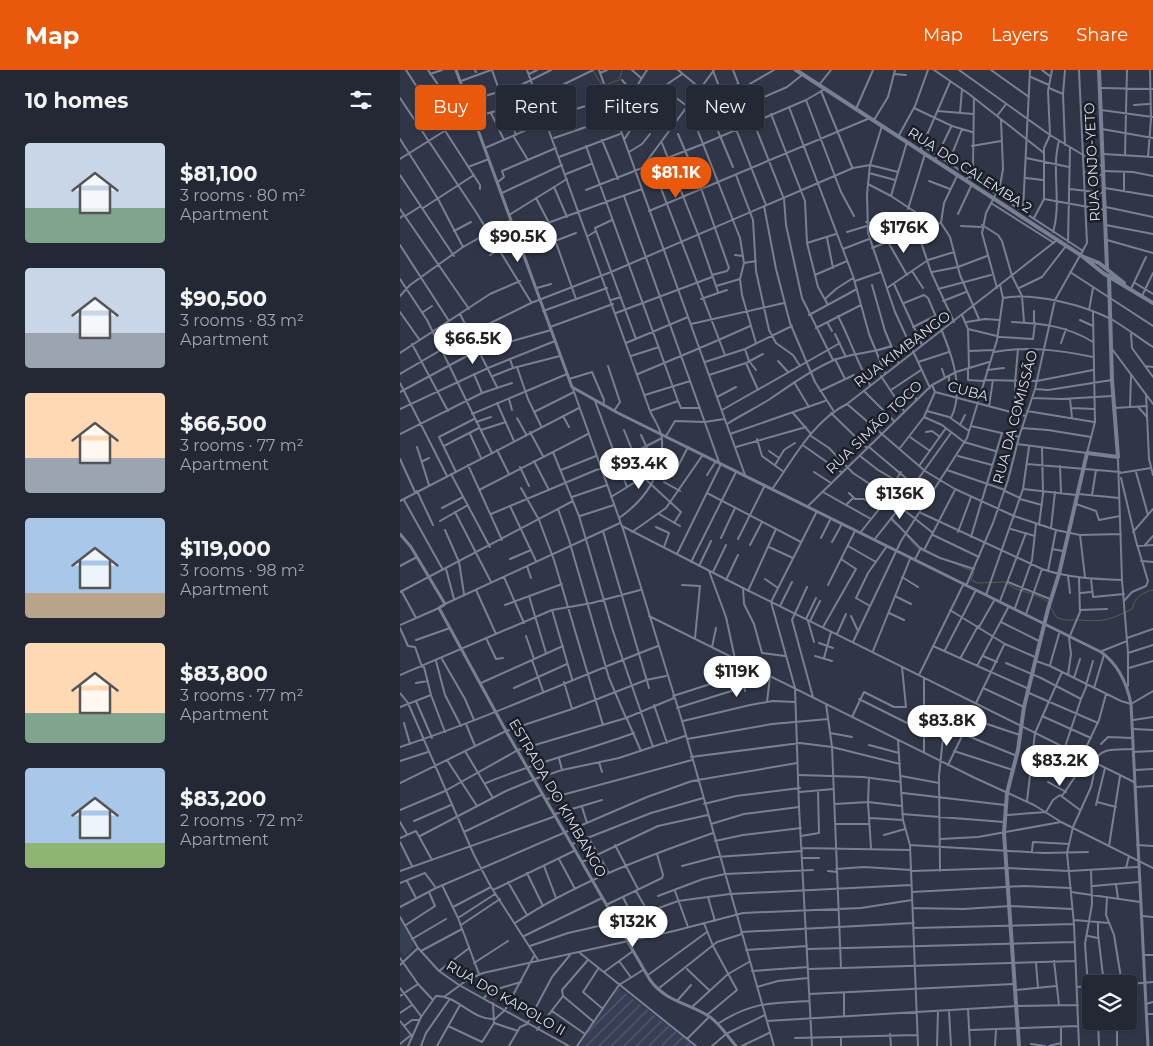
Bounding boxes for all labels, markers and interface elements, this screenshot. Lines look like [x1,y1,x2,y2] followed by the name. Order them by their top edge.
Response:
[25,21,79,50] text: Map
[923,24,963,46] text: Map
[991,24,1048,46] text: Layers
[1076,24,1128,46] text: Share
[415,85,486,130] chip: Buy
[496,85,576,130] chip: Rent
[586,85,676,130] chip: Filters
[686,85,764,130] chip: New
[347,86,375,114] icon: filters
[25,88,128,113] text: 10 homes
[1080,102,1104,222] street label: RUA ONJO-YETO
[904,123,1036,217] street label: RUA DO CALEMBA 2
[635,156,717,199] pin: $81.1K
[180,161,257,186] text: $81,100
[65,163,125,223] icon: home
[651,163,701,182] text: $81.1K
[180,186,306,205] text: 3 rooms · 80 m²
[180,205,269,224] text: Apartment
[869,212,939,254] pin: $176K
[880,218,928,237] text: $176K
[477,220,559,263] pin: $90.5K
[490,227,546,246] text: $90.5K
[180,286,267,311] text: $90,500
[65,288,125,348] icon: home
[850,307,954,391] street label: RUA KIMBANGO
[180,311,304,330] text: 3 rooms · 83 m²
[432,322,514,365] pin: $66.5K
[445,329,501,348] text: $66.5K
[180,330,269,349] text: Apartment
[989,348,1042,486] street label: RUA DA COMISSÃO
[822,376,926,478] street label: RUA SIMÃO TOCO
[946,377,991,405] street label: CUBA
[180,411,267,436] text: $66,500
[65,413,125,473] icon: home
[180,436,304,455] text: 3 rooms · 77 m²
[598,448,680,490] pin: $93.4K
[611,454,667,473] text: $93.4K
[180,455,269,474] text: Apartment
[865,478,935,520] pin: $136K
[876,484,924,503] text: $136K
[180,536,271,561] text: $119,000
[65,538,125,598] icon: home
[180,561,305,580] text: 3 rooms · 98 m²
[180,580,269,599] text: Apartment
[702,656,772,698] pin: $119K
[180,661,268,686] text: $83,800
[715,662,759,681] text: $119K
[65,663,125,723] icon: home
[180,686,304,705] text: 3 rooms · 77 m²
[906,704,988,747] pin: $83.8K
[180,705,269,724] text: Apartment
[919,711,976,730] text: $83.8K
[505,715,611,881] street label: ESTRADA DO KIMBANGO
[1019,744,1101,787] pin: $83.2K
[1032,751,1088,770] text: $83.2K
[180,786,266,811] text: $83,200
[65,788,125,848] icon: home
[180,811,303,830] text: 2 rooms · 72 m²
[180,830,269,849] text: Apartment
[598,906,668,948] pin: $132K
[610,912,657,931] text: $132K
[443,956,569,1040] street label: RUA DO KAPOLO II
[1082,975,1137,1030] map controls
[1082,975,1137,1030] button: layers

